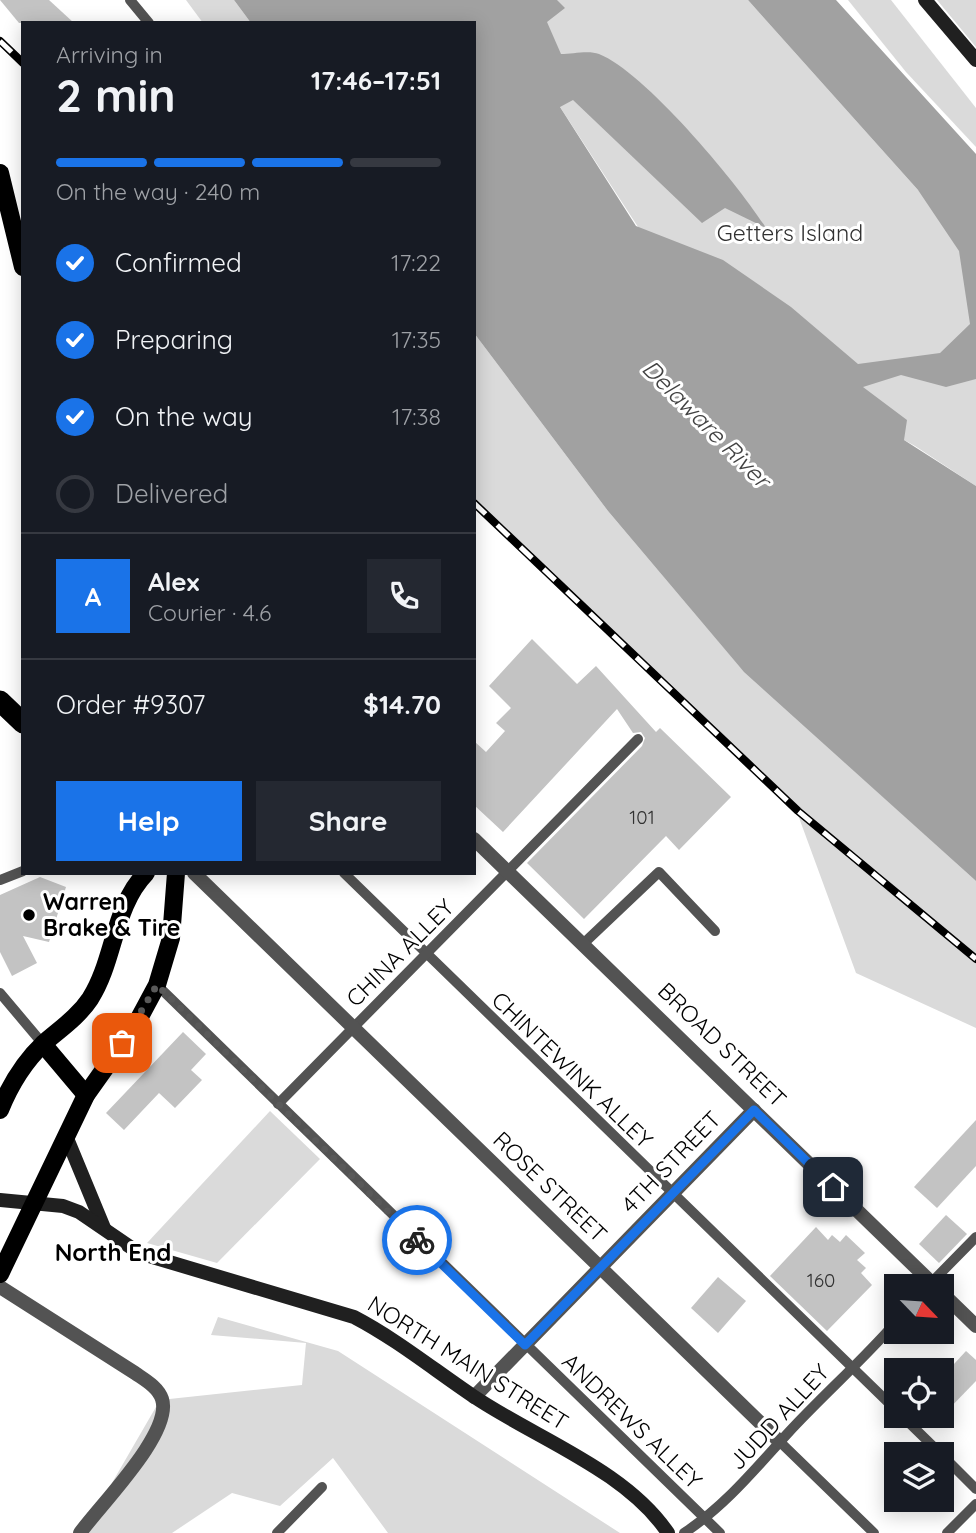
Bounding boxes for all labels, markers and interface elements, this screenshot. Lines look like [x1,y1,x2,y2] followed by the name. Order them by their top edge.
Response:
[56,40,163,69] text: Arriving in
[311,64,441,97] text: 17:46–17:51
[56,66,176,124] text: 2 min
[56,177,260,206] text: On the way · 240 m
[717,218,863,247] park label: Getters Island
[56,244,94,282] icon: check
[115,246,242,279] text: Confirmed
[391,248,441,277] text: 17:22
[56,321,94,359] icon: check
[115,323,233,356] text: Preparing
[392,325,441,354] text: 17:35
[636,353,779,496] water label: Delaware River
[56,398,94,436] icon: check
[115,400,253,433] text: On the way
[392,402,441,431] text: 17:38
[115,477,228,510] text: Delivered
[367,559,441,633] button: phone
[148,565,199,598] text: Alex
[85,580,101,613] text: A
[148,598,271,627] text: Courier · 4.6
[56,688,205,721] text: Order #9307
[363,688,441,721] text: $14.70
[56,781,242,861] button: Help
[256,781,441,861] button: Share
[629,805,655,829] house number: 101
[43,887,180,942] place label: Warren Brake & Tire
[340,893,460,1013] street label: CHINA ALLEY
[21,907,37,923] marker: Warren Brake & Tire
[652,976,793,1113] street label: BROAD STREET
[486,985,659,1154] street label: CHINTEWINK ALLEY
[92,1013,152,1073] pin
[103,1024,141,1062] icon: bag
[615,1104,727,1219] street label: 4TH STREET
[487,1125,613,1248] street label: ROSE STREET
[803,1157,863,1217] pin
[814,1168,852,1206] icon: home
[382,1205,452,1275] courier
[398,1221,436,1259] icon: bike
[55,1237,171,1267] district label: North End
[807,1268,835,1292] house number: 160
[884,1274,954,1344] north arrow
[884,1274,954,1512] map controls
[363,1289,574,1436] street label: NORTH MAIN STREET
[556,1347,708,1495] street label: ANDREWS ALLEY
[722,1358,835,1476] street label: JUDD ALLEY
[884,1358,954,1428] button: locate
[884,1442,954,1512] button: layers

